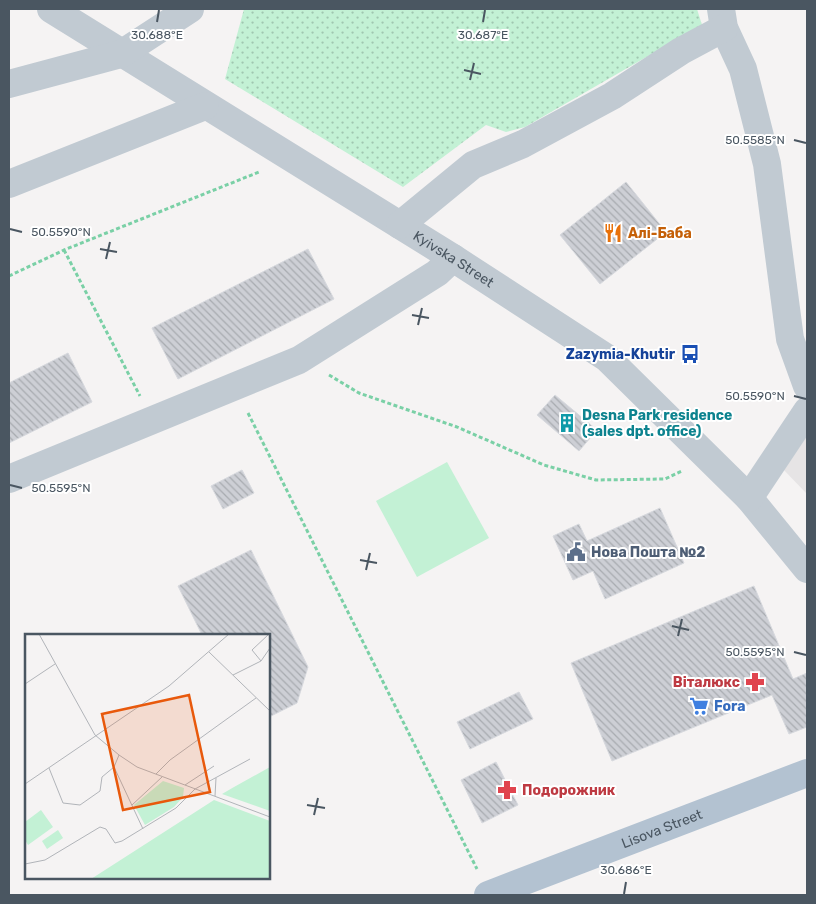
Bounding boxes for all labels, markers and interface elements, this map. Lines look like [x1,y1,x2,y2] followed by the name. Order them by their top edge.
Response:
[131,28,183,42] text: 30.688°E
[458,28,508,42] text: 30.687°E
[725,133,785,147] text: 50.5585°N
[602,222,624,244] restaurant icon: Алі-Баба
[31,225,91,239] text: 50.5590°N
[628,225,692,242] place label: Алі-Баба
[410,227,497,292] street label: Kyivska Street
[679,343,701,365] bus stop icon: Zazymia-Khutir
[566,346,676,363] place label: Zazymia-Khutir
[725,389,785,403] text: 50.5590°N
[582,407,732,440] place label: Desna Park residence (sales dpt. office)
[556,412,578,434] building icon: Desna Park residence (sales dpt. office)
[31,481,91,495] text: 50.5595°N
[565,541,587,563] public building icon: Нова Пошта №2
[591,544,705,561] place label: Нова Пошта №2
[25,634,270,879] inset map
[725,645,785,659] text: 50.5595°N
[744,671,766,693] pharmacy icon: Віталюкс
[673,674,740,691] place label: Віталюкс
[688,695,710,717] supermarket icon: Fora
[714,698,746,715] place label: Fora
[496,779,518,801] pharmacy icon: Подорожник
[522,782,616,799] place label: Подорожник
[619,806,705,852] street label: Lisova Street
[600,863,652,877] text: 30.686°E

